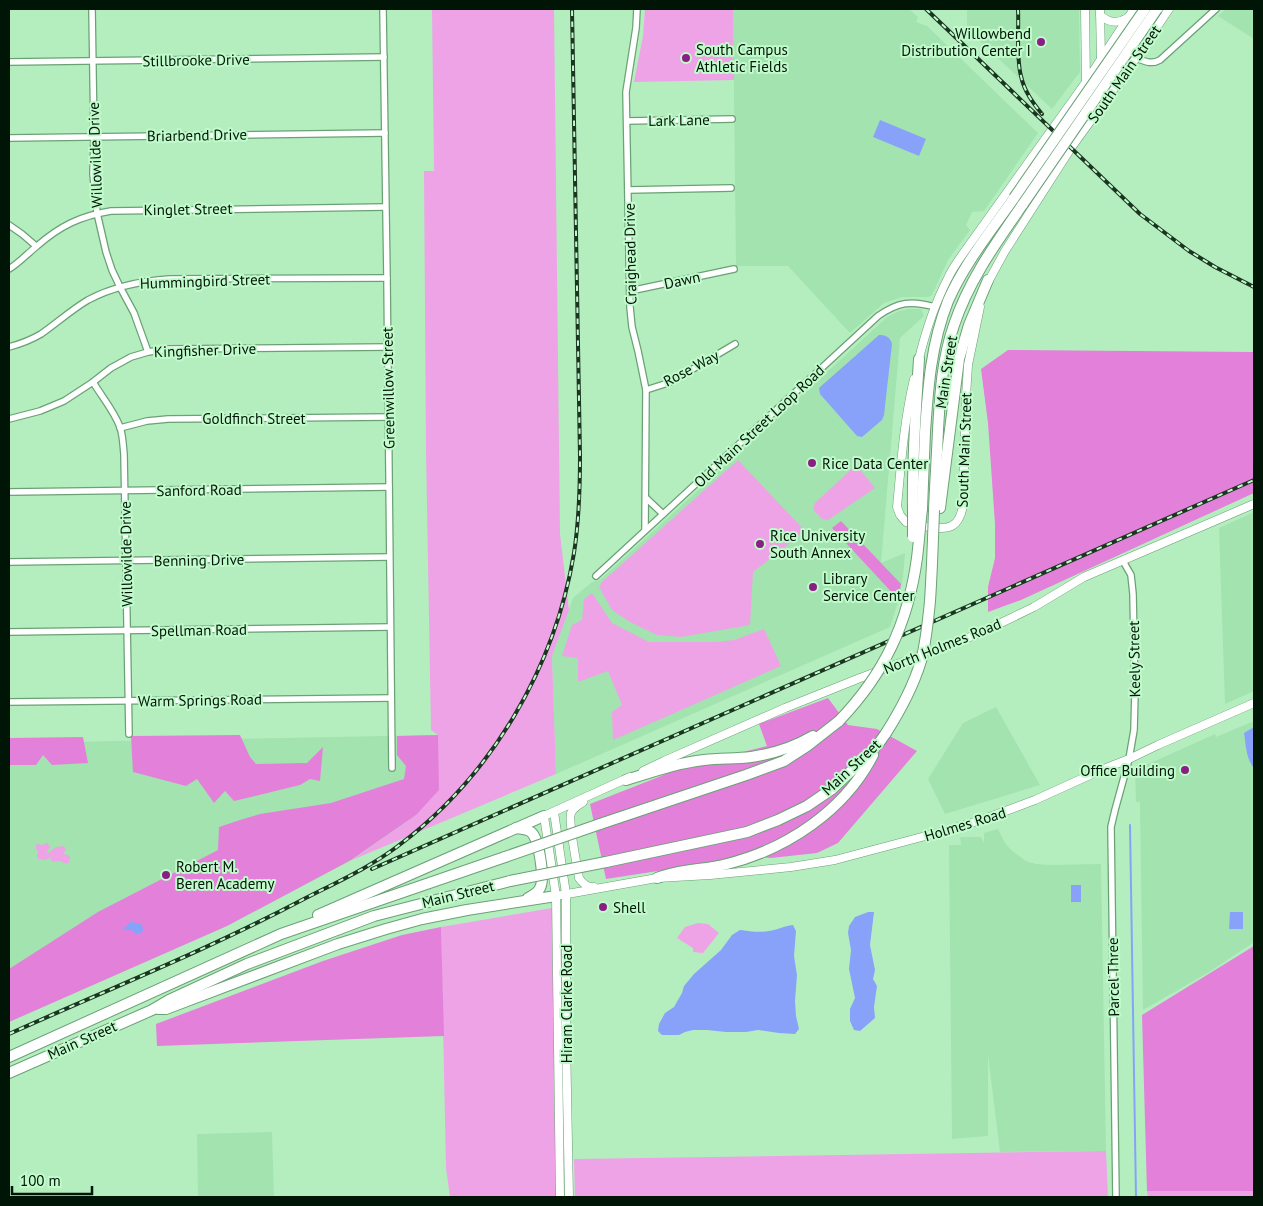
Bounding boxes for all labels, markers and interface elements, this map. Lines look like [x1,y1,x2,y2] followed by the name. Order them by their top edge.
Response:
[1083,21,1165,127] street label: South Main Street
[901,24,1031,60] place label: Willowbend Distribution Center I
[1035,36,1047,48] marker: Willowbend Distribution Center I
[696,40,788,76] place label: South Campus Athletic Fields
[142,50,250,70] street label: Stillbrooke Drive
[680,52,692,64] marker: South Campus Athletic Fields
[84,102,106,208] street label: Willowilde Drive
[648,110,710,130] street label: Lark Lane
[147,125,247,145] street label: Briarbend Drive
[143,199,233,219] street label: Kinglet Street
[620,203,640,305] street label: Craighead Drive
[662,267,702,293] street label: Dawn
[139,269,271,293] street label: Hummingbird Street
[377,327,399,449] street label: Greenwillow Street
[931,334,961,410] street label: Main Street
[153,339,257,361] street label: Kingfisher Drive
[660,345,722,391] street label: Rose Way
[690,361,828,491] street label: Old Main Street Loop Road
[952,392,976,508] street label: South Main Street
[202,409,306,428] street label: Goldfinch Street
[822,454,928,473] place label: Rice Data Center
[806,457,818,469] marker: Rice Data Center
[156,480,242,500] street label: Sanford Road
[116,501,136,607] street label: Willowilde Drive
[770,526,865,562] place label: Rice University South Annex
[754,538,766,550] marker: Rice University South Annex
[153,550,245,570] street label: Benning Drive
[823,569,915,605] place label: Library Service Center
[807,581,819,593] marker: Library Service Center
[880,614,1004,678] street label: North Holmes Road
[151,620,247,640] street label: Spellman Road
[1124,621,1144,697] street label: Keely Street
[138,689,262,711] street label: Warm Springs Road
[818,735,884,799] street label: Main Street
[1080,761,1175,780] place label: Office Building
[1179,764,1191,776] marker: Office Building
[922,803,1008,845] street label: Holmes Road
[176,857,274,893] place label: Robert M. Beren Academy
[160,869,172,881] marker: Robert M. Beren Academy
[420,876,496,912] street label: Main Street
[613,898,646,917] place label: Shell
[597,901,609,913] marker: Shell
[1103,937,1123,1017] street label: Parcel Three
[557,945,576,1063] street label: Hiram Clarke Road
[44,1016,120,1064] street label: Main Street
[12,1164,92,1196] scale bar
[20,1171,61,1190] text: 100 m

